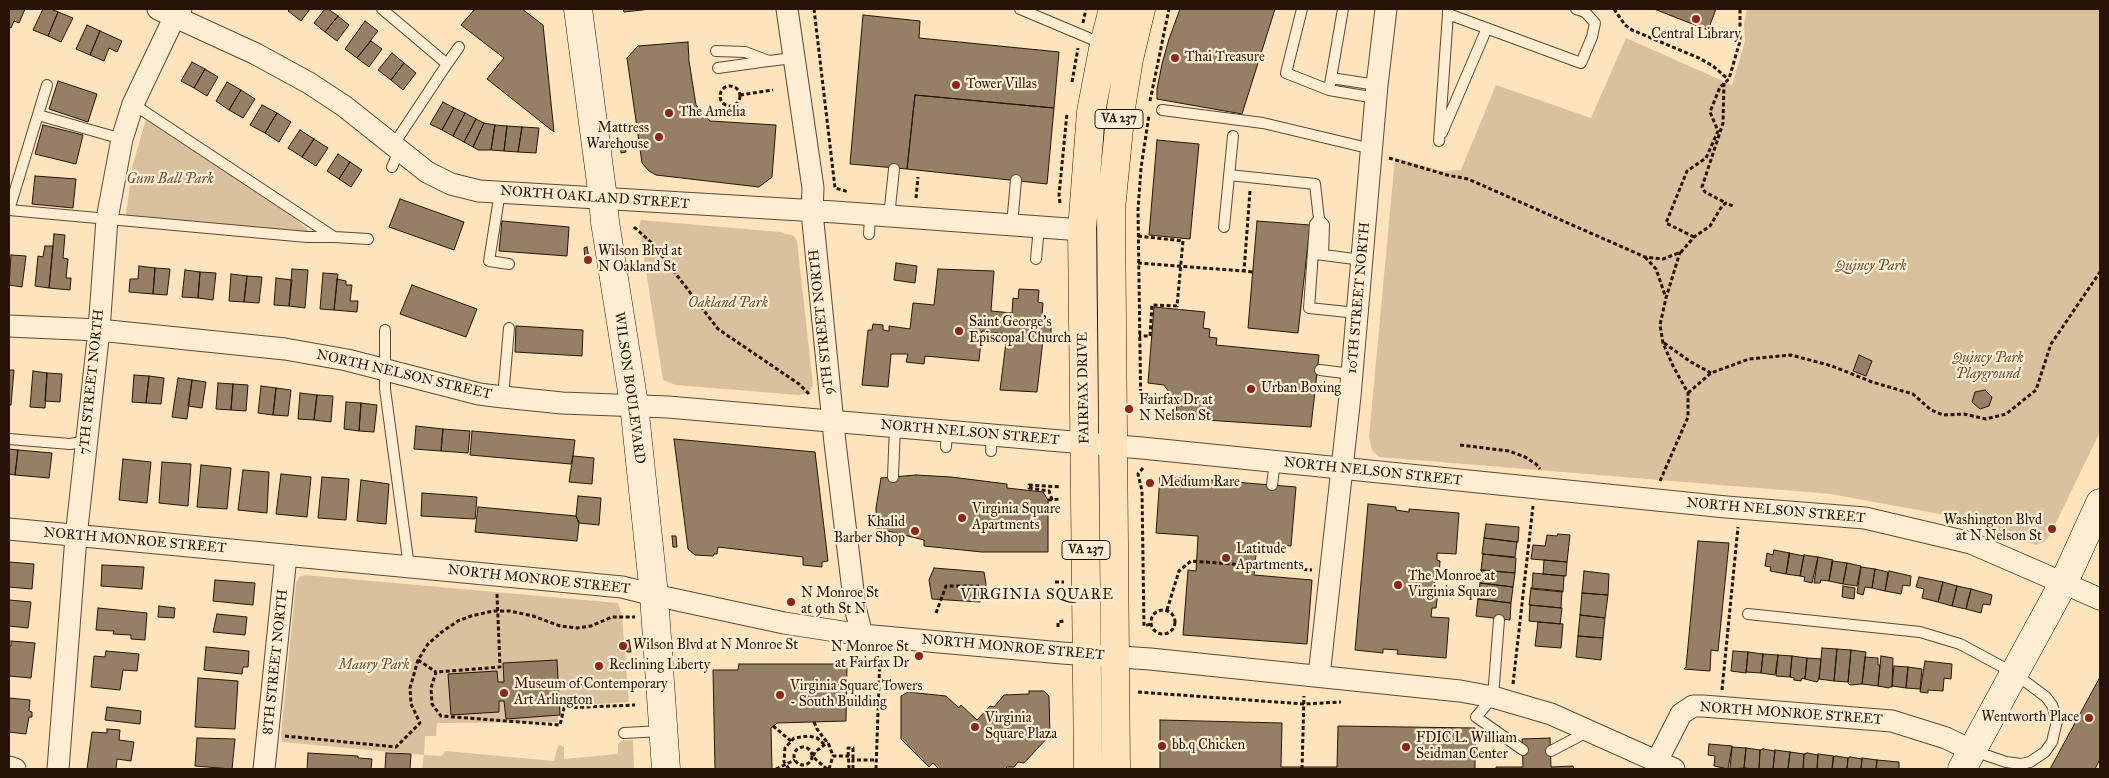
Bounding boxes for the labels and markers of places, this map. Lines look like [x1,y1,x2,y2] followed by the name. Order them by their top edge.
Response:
[1690,13,1702,25] marker: Central Library
[1651,27,1741,43] place label: Central Library
[1185,50,1265,66] place label: Thai Treasure
[1169,52,1181,64] marker: Thai Treasure
[966,77,1037,93] place label: Tower Villas
[950,79,962,91] marker: Tower Villas
[679,105,746,121] place label: The Amelia
[663,107,675,119] marker: The Amelia
[586,121,649,154] place label: Mattress Warehouse
[653,131,665,143] marker: Mattress Warehouse
[598,244,682,276] place label: Wilson Blvd at N Oakland St
[582,254,594,266] marker: Wilson Blvd at N Oakland St
[969,315,1071,348] place label: Saint George's Episcopal Church
[953,325,965,337] marker: Saint George's Episcopal Church
[1261,381,1341,397] place label: Urban Boxing
[1245,383,1257,395] marker: Urban Boxing
[1139,393,1213,426] place label: Fairfax Dr at N Nelson St
[1123,403,1135,415] marker: Fairfax Dr at N Nelson St
[1160,475,1240,491] place label: Medium Rare
[1144,477,1156,489] marker: Medium Rare
[972,502,1061,534] place label: Virginia Square Apartments
[956,512,968,524] marker: Virginia Square Apartments
[1943,513,2042,546] place label: Washington Blvd at N Nelson St
[834,515,905,548] place label: Khalid Barber Shop
[2046,523,2058,535] marker: Washington Blvd at N Nelson St
[909,525,921,537] marker: Khalid Barber Shop
[1236,542,1304,574] place label: Latitude Apartments
[1220,552,1232,564] marker: Latitude Apartments
[1408,569,1497,602] place label: The Monroe at Virginia Square
[1392,579,1404,591] marker: The Monroe at Virginia Square
[801,586,879,618] place label: N Monroe St at 9th St N
[785,596,797,608] marker: N Monroe St at 9th St N
[633,638,798,654] place label: Wilson Blvd at N Monroe St
[617,640,629,652] marker: Wilson Blvd at N Monroe St
[831,640,909,672] place label: N Monroe St at Fairfax Dr
[913,650,925,662] marker: N Monroe St at Fairfax Dr
[609,658,710,674] place label: Reclining Liberty
[593,660,605,672] marker: Reclining Liberty
[514,677,668,710] place label: Museum of Contemporary Art Arlington
[790,679,922,712] place label: Virginia Square Towers - South Building
[498,687,510,699] marker: Museum of Contemporary Art Arlington
[774,689,786,701] marker: Virginia Square Towers - South Building
[1981,710,2079,726] place label: Wentworth Place
[985,711,1057,744] place label: Virginia Square Plaza
[2083,712,2095,724] marker: Wentworth Place
[969,721,981,733] marker: Virginia Square Plaza
[1416,731,1517,764] place label: FDIC L. William Seidman Center
[1172,738,1245,754] place label: bb.q Chicken
[1156,740,1168,752] marker: bb.q Chicken
[1400,741,1412,753] marker: FDIC L. William Seidman Center

